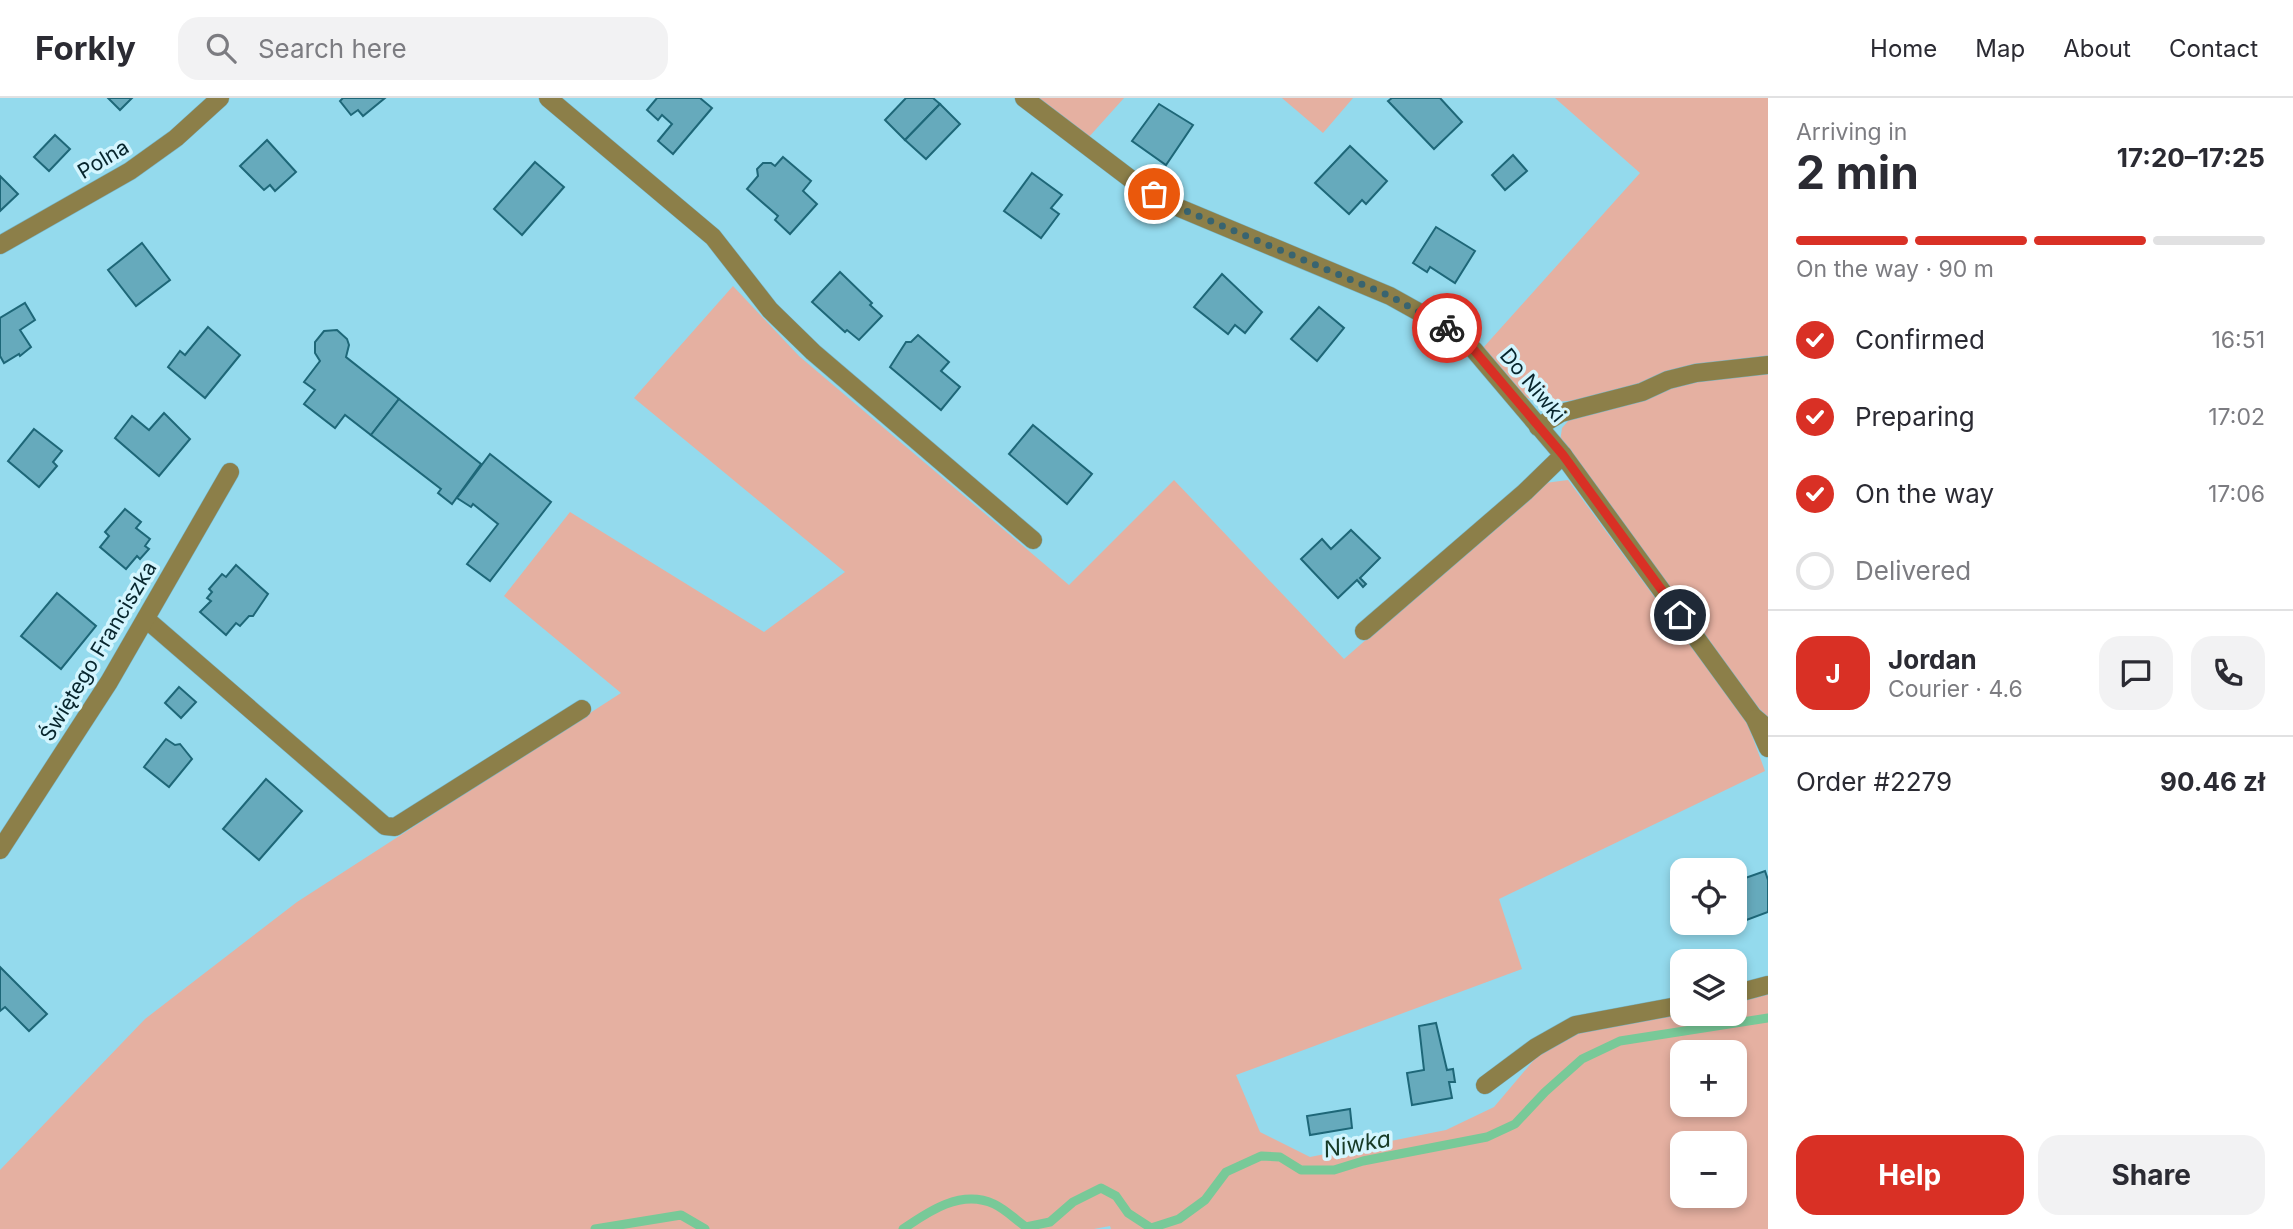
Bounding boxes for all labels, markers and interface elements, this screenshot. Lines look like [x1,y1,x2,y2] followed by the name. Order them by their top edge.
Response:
[178,17,668,80] search box
[35,28,136,68] text: Forkly
[202,29,240,67] icon: search
[258,33,407,64] text: Search here
[1870,34,1937,63] text: Home
[1975,34,2025,63] text: Map
[2063,34,2131,63] text: About
[2169,34,2258,63] text: Contact
[1796,118,1907,146] text: Arriving in
[73,134,133,184] street label: Polna
[2117,142,2265,173] text: 17:20–17:25
[1796,144,1919,200] text: 2 min
[1124,164,1184,224] pin
[1135,175,1173,213] icon: bag
[1796,255,1994,283] text: On the way · 90 m
[1412,293,1482,363] courier
[1428,309,1466,347] icon: bike
[1796,321,1834,359] icon: check
[1855,324,1985,355] text: Confirmed
[2211,326,2265,354] text: 16:51
[1495,343,1571,427] street label: Do Niwki
[1796,398,1834,436] icon: check
[1855,401,1975,432] text: Preparing
[2208,403,2265,431] text: 17:02
[1796,475,1834,513] icon: check
[1855,478,1994,509] text: On the way
[2208,480,2265,508] text: 17:06
[1855,555,1971,586] text: Delivered
[34,556,162,745] street label: Świętego Franciszka
[1650,585,1710,645] pin
[1661,596,1699,634] icon: home
[2099,636,2173,710] button: chat
[2191,636,2265,710] button: phone
[1888,644,1977,675] text: Jordan
[1825,658,1841,689] text: J
[1888,675,2023,703] text: Courier · 4.6
[1796,766,1952,797] text: Order #2279
[2160,766,2265,797] text: 90.46 zł
[1670,858,1747,1208] map controls
[1670,858,1747,935] button: locate
[1670,949,1747,1026] button: layers
[1670,1040,1747,1117] button: +
[1321,1124,1393,1164] water label: Niwka
[1670,1131,1747,1208] button: −
[1796,1135,2024,1215] button: Help
[2038,1135,2265,1215] button: Share

